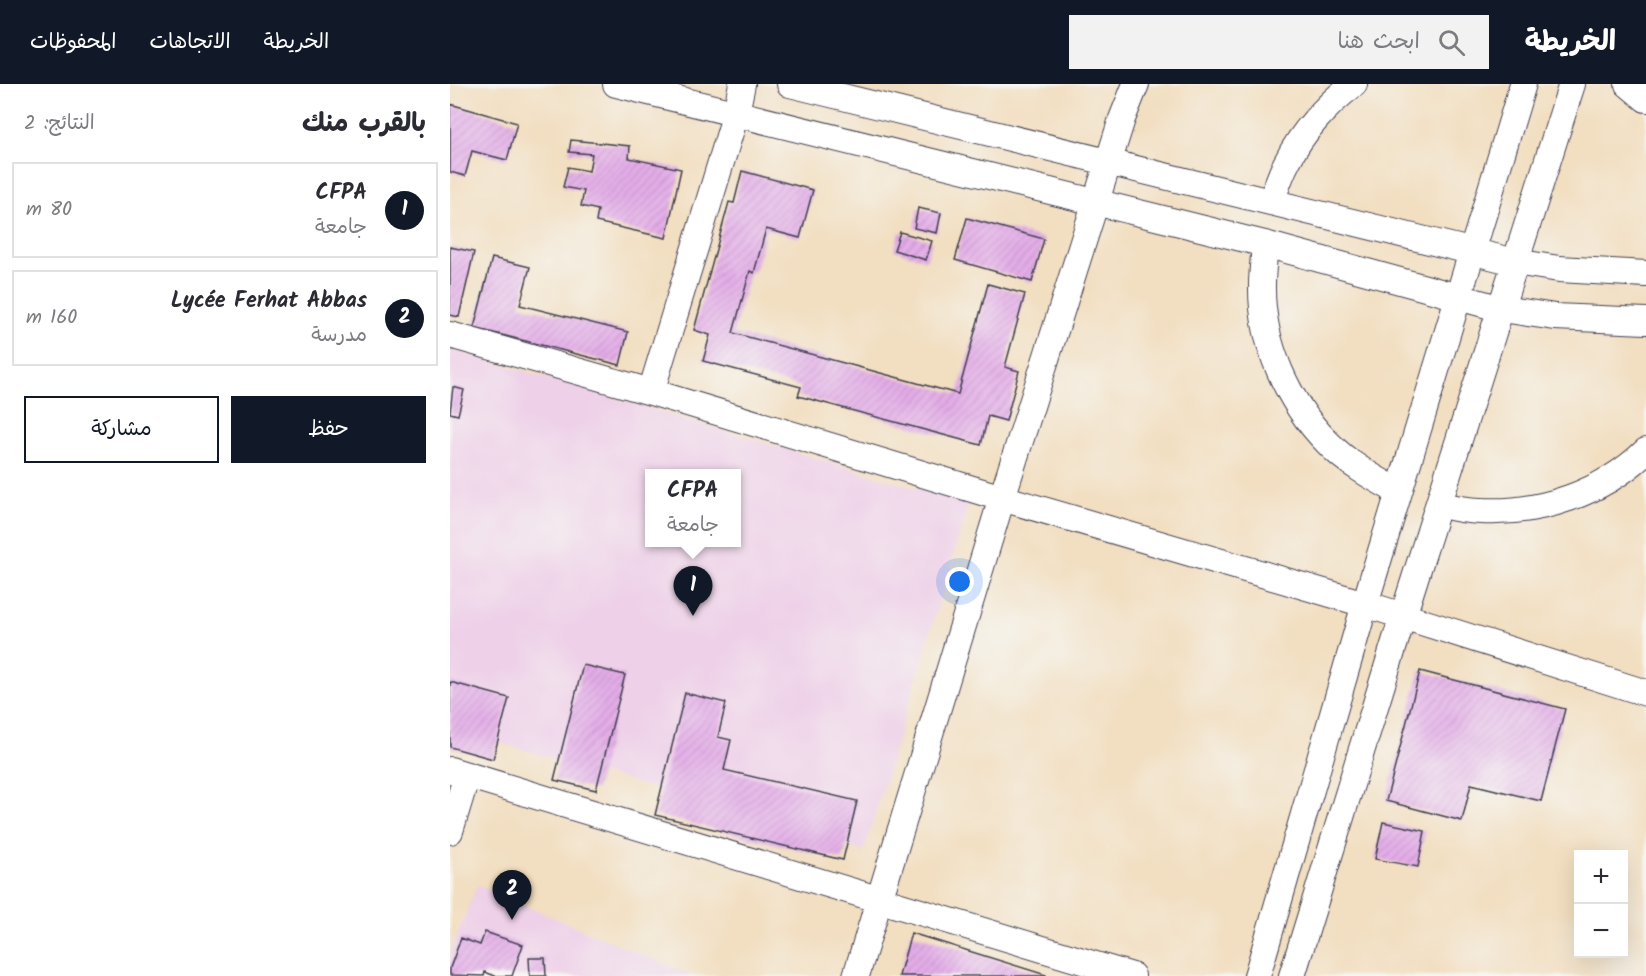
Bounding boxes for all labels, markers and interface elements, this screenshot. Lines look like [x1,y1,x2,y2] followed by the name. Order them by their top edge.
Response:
[1069,15,1489,69] search box
[1525,20,1616,65] text: الخريطة
[1337,25,1420,60] text: ابحث هنا
[30,26,116,59] text: المحفوظات
[149,26,231,59] text: الاتجاهات
[264,26,329,59] text: الخريطة
[1435,26,1468,59] icon: search
[302,103,426,145] text: بالقرب منك
[24,108,95,140] text: النتائج: 2
[316,176,367,211] text: CFPA
[26,194,72,226] text: 80 m
[401,194,408,226] text: 1
[315,212,367,244] text: جامعة
[171,284,367,319] text: Lycée Ferhat Abbas
[26,302,77,334] text: 160 m
[399,302,410,334] text: 2
[311,320,367,352] text: مدرسة
[24,396,219,463] button: مشاركة
[231,396,426,463] button: حفظ
[645,469,741,547] popup
[667,474,718,509] text: CFPA
[667,510,719,542] text: جامعة
[674,566,712,616] pin: 1
[945,567,974,596] your location
[1574,850,1628,958] map controls
[1574,850,1628,904] button: +
[492,870,532,920] pin: 2
[1574,904,1628,958] button: −

